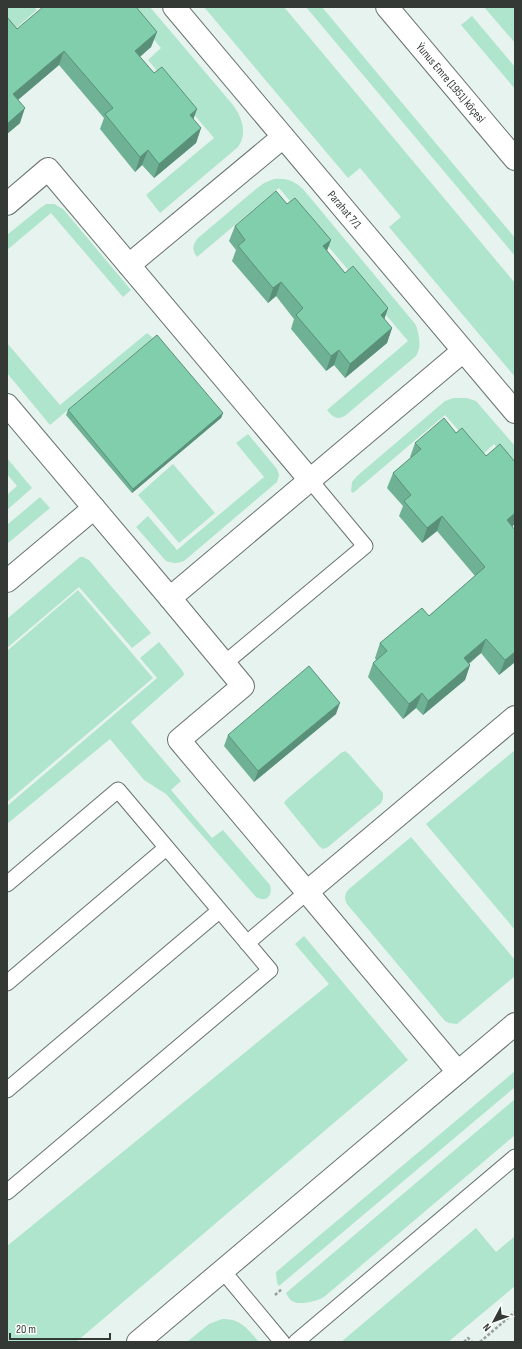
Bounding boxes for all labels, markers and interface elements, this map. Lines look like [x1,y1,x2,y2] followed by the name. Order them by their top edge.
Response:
[413,40,489,126] street label: Ýunus Emre (1951) köçesi
[324,188,365,232] street label: Parahat 7/1
[474,1301,514,1341] north arrow
[10,1315,110,1341] scale bar
[480,1321,494,1334] text: N
[16,1322,36,1337] text: 20 m

